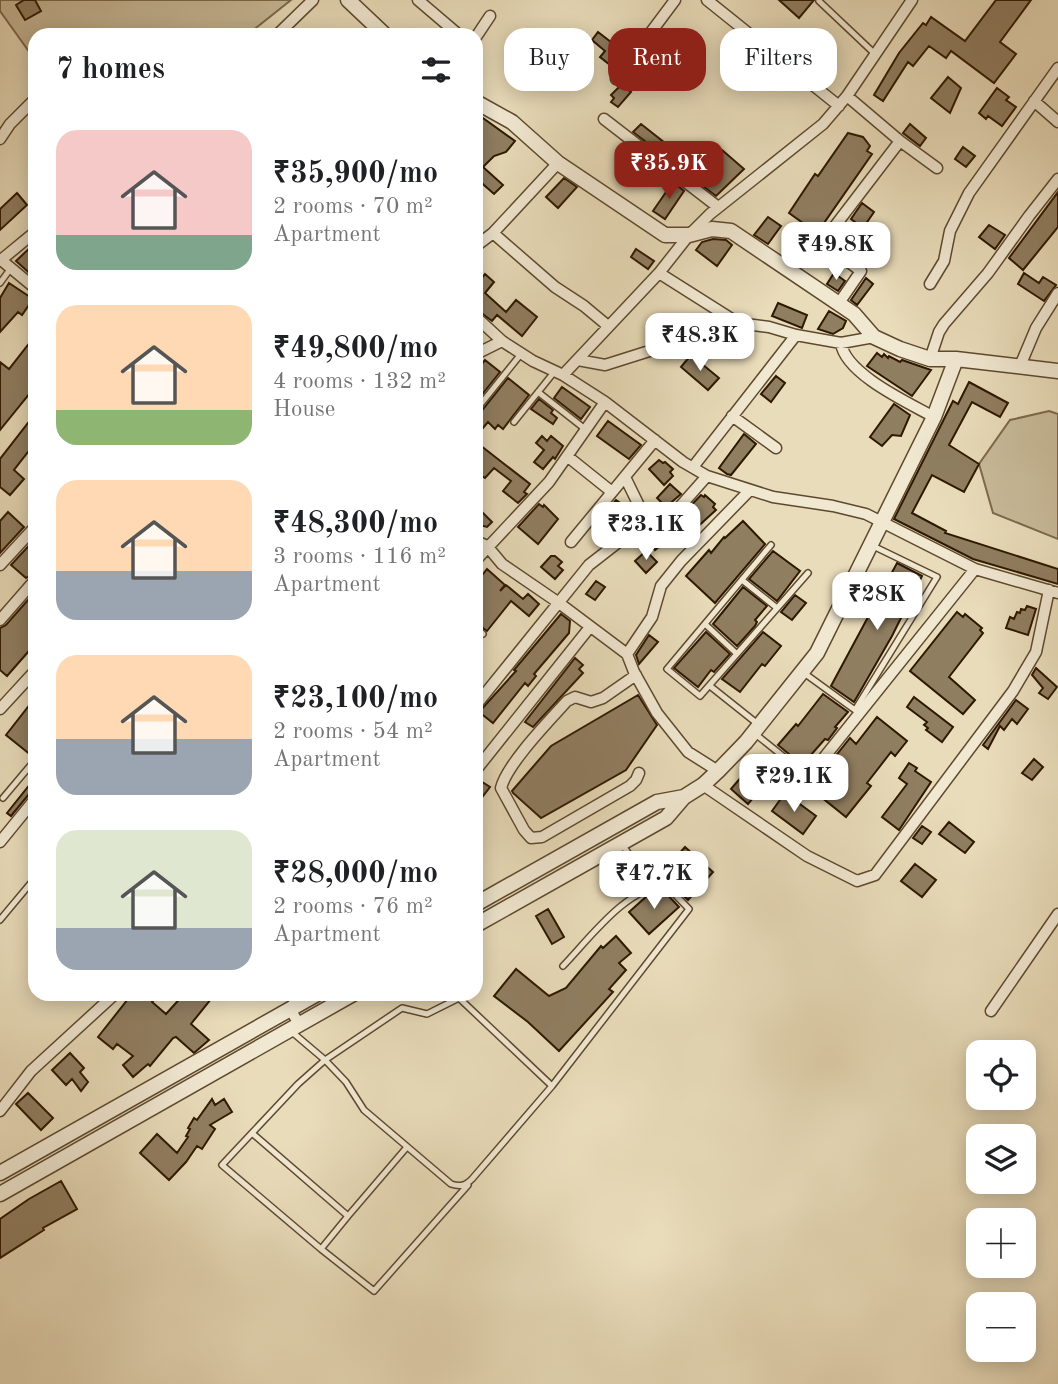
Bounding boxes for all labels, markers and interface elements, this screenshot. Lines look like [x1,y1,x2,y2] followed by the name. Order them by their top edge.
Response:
[504,28,594,91] chip: Buy
[608,28,706,91] chip: Rent
[720,28,837,91] chip: Filters
[417,51,455,89] icon: filters
[56,55,165,85] text: 7 homes
[612,142,726,201] pin: ₹35.9K
[630,152,708,175] text: ₹35.9K
[112,158,196,242] icon: home
[273,159,438,189] text: ₹35,900/mo
[273,195,433,218] text: 2 rooms · 70 m²
[779,222,893,282] pin: ₹49.8K
[273,223,381,246] text: Apartment
[797,233,875,256] text: ₹49.8K
[643,314,757,373] pin: ₹48.3K
[661,324,739,347] text: ₹48.3K
[112,333,196,417] icon: home
[273,334,438,364] text: ₹49,800/mo
[273,370,446,393] text: 4 rooms · 132 m²
[273,398,335,421] text: House
[589,503,703,562] pin: ₹23.1K
[112,508,196,592] icon: home
[273,509,438,539] text: ₹48,300/mo
[607,513,685,536] text: ₹23.1K
[273,545,446,568] text: 3 rooms · 116 m²
[836,572,918,632] pin: ₹28K
[273,573,381,596] text: Apartment
[848,583,906,606] text: ₹28K
[112,683,196,767] icon: home
[273,684,438,714] text: ₹23,100/mo
[273,720,433,743] text: 2 rooms · 54 m²
[273,748,381,771] text: Apartment
[737,754,851,814] pin: ₹29.1K
[755,765,833,788] text: ₹29.1K
[597,852,711,911] pin: ₹47.7K
[112,858,196,942] icon: home
[273,859,438,889] text: ₹28,000/mo
[615,862,693,885] text: ₹47.7K
[273,895,433,918] text: 2 rooms · 76 m²
[273,923,381,946] text: Apartment
[966,1040,1036,1362] map controls
[966,1040,1036,1110] button: locate
[966,1124,1036,1194] button: layers
[966,1208,1036,1278] button: +
[966,1292,1036,1362] button: −

